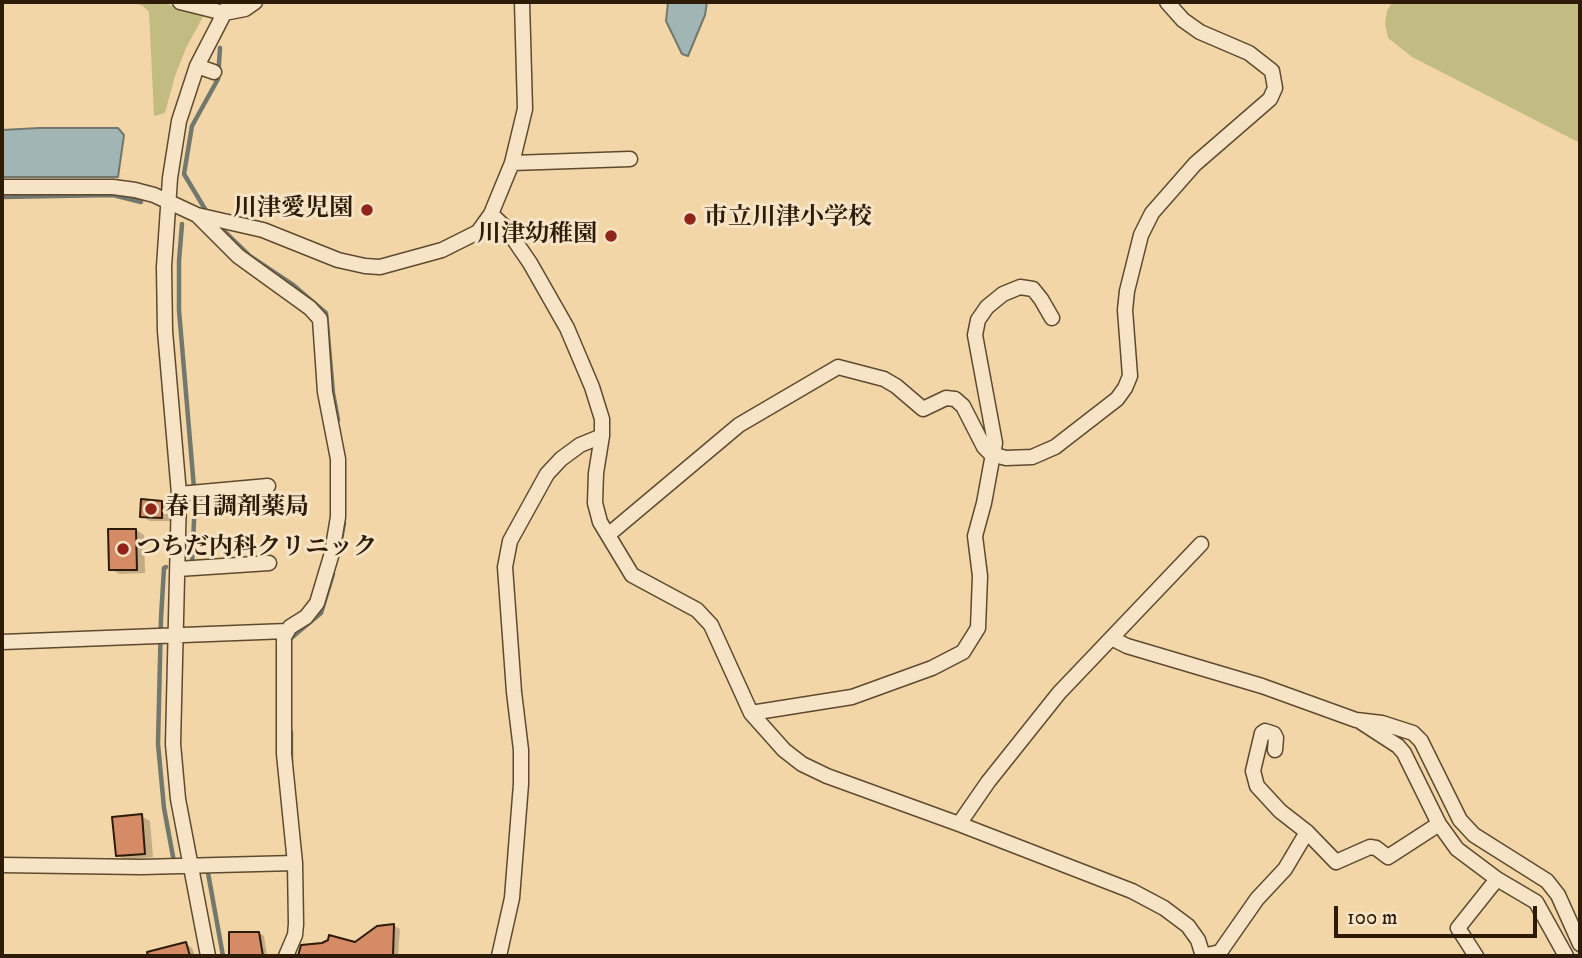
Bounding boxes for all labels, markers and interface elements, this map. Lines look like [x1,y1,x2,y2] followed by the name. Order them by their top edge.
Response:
[233,196,353,224] place label: 川津愛児園
[359,202,375,218] marker: 川津愛児園
[704,205,872,233] place label: 市立川津小学校
[682,211,698,227] marker: 市立川津小学校
[477,222,597,250] place label: 川津幼稚園
[603,228,619,244] marker: 川津幼稚園
[165,495,309,523] place label: 春日調剤薬局
[143,501,159,517] marker: 春日調剤薬局
[137,535,377,563] place label: つちだ内科クリニック
[115,541,131,557] marker: つちだ内科クリニック
[1337,892,1540,936] scale bar
[1347,905,1398,931] text: 100 m

